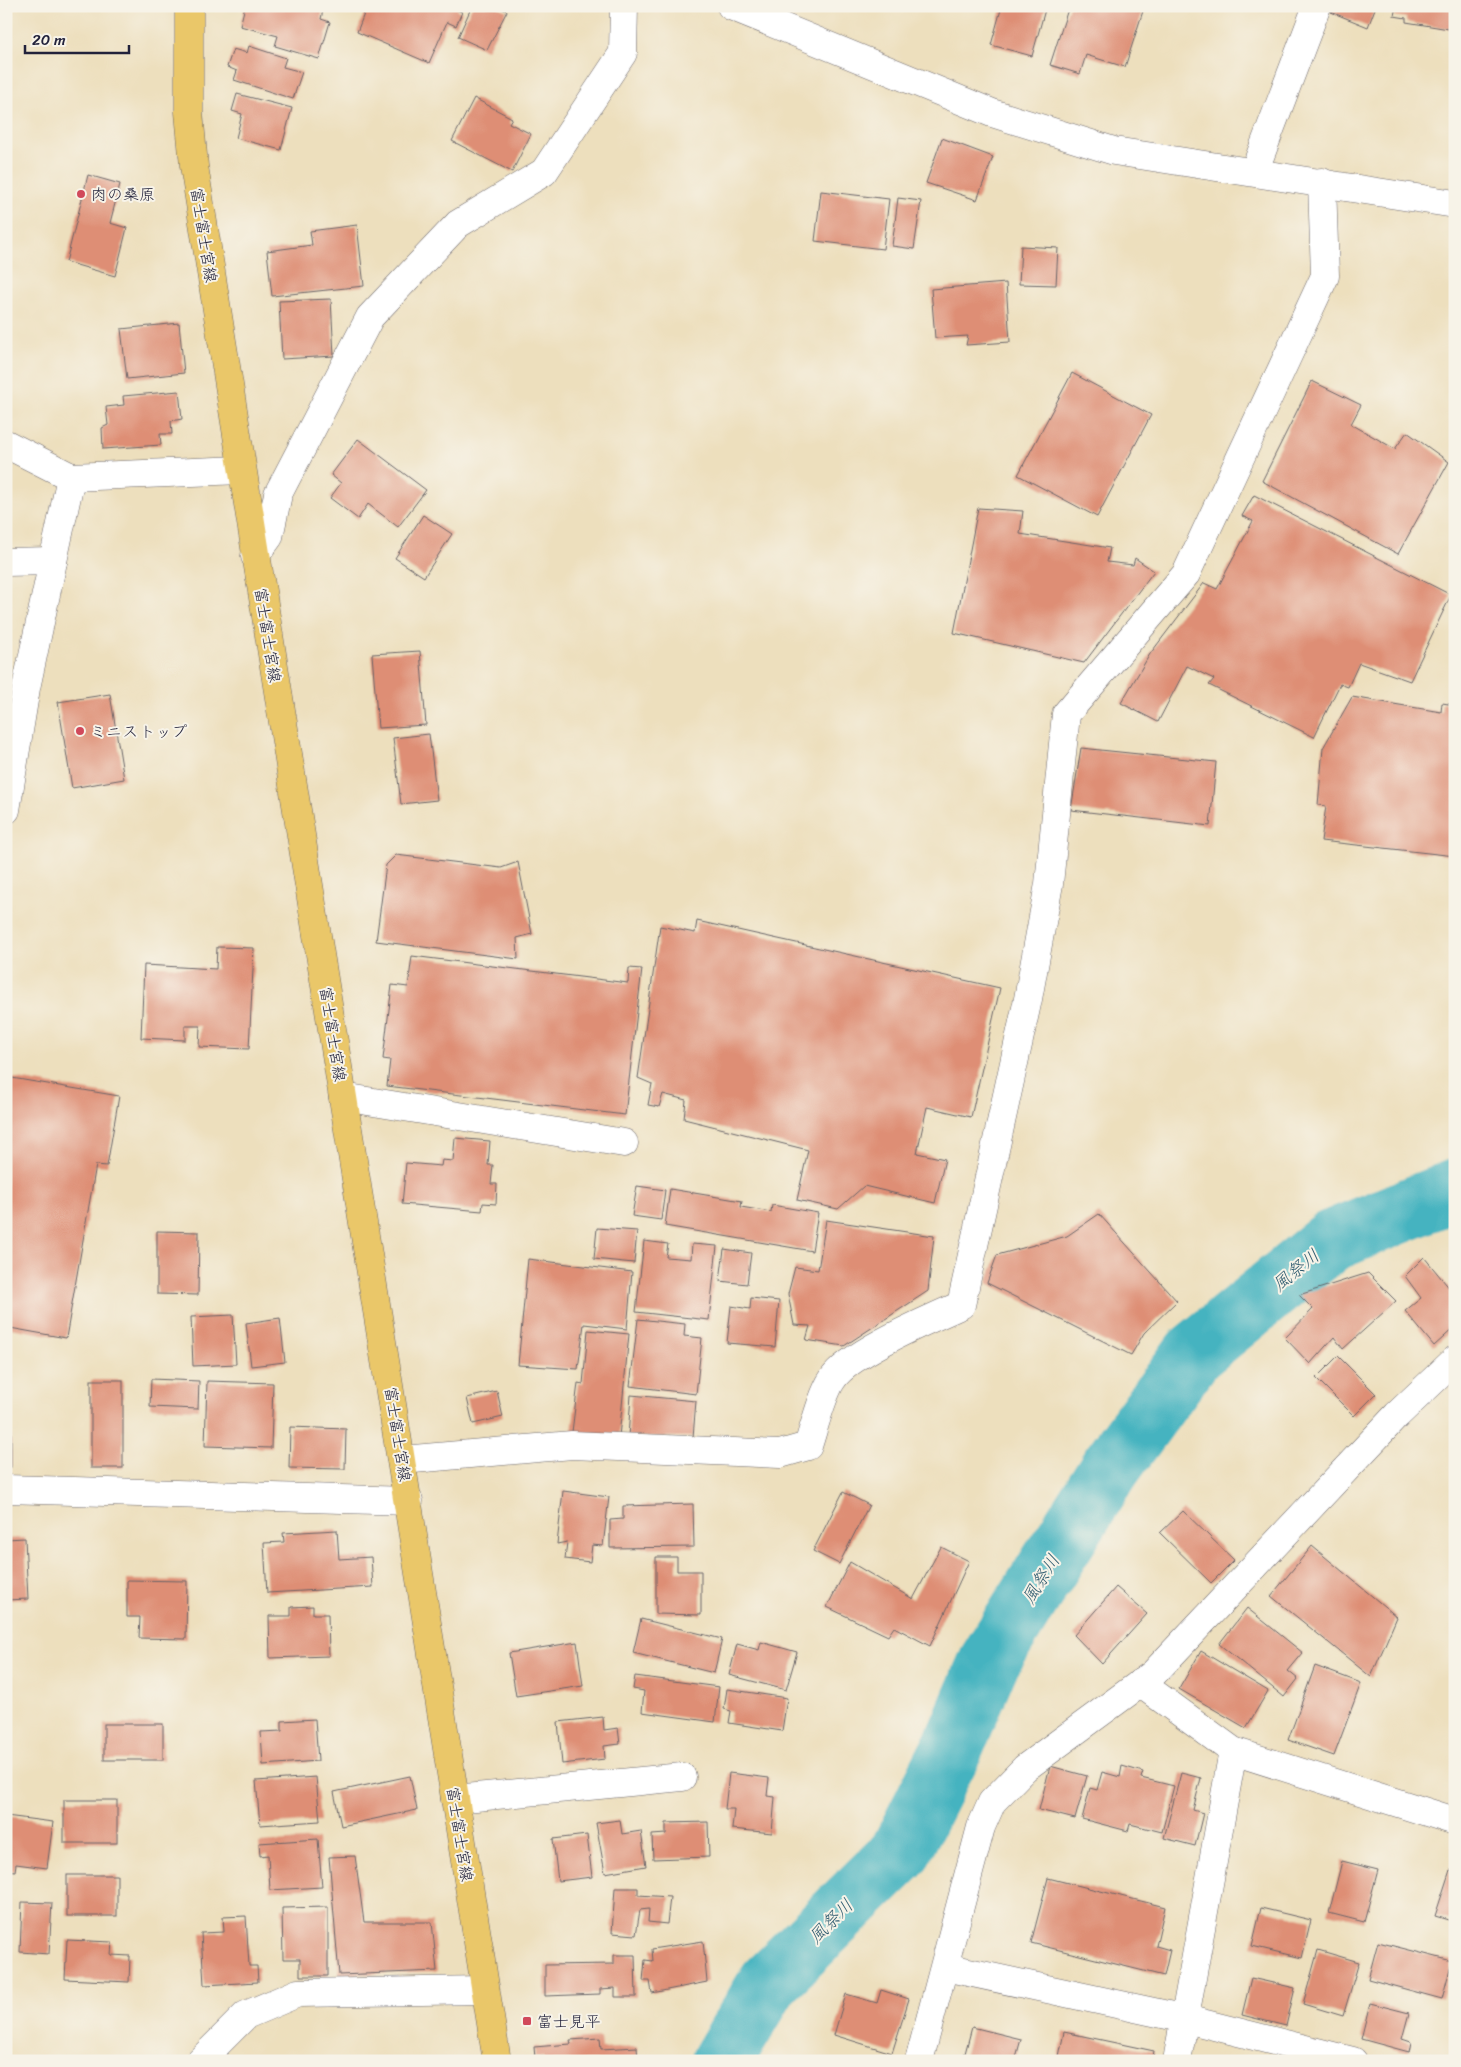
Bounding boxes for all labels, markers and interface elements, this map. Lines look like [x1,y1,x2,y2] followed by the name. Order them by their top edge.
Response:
[25,22,129,54] scale bar
[32,27,66,53] text: 20 m
[91,180,155,209] place label: 肉の桑原
[182,185,226,285] street label: 富士富士宮線
[75,188,87,200] marker: 肉の桑原
[246,585,290,685] street label: 富士富士宮線
[90,717,188,746] place label: ミニストップ
[74,725,86,737] marker: ミニストップ
[311,984,355,1084] street label: 富士富士宮線
[1265,1241,1327,1299] water label: 風祭川
[376,1384,420,1484] street label: 富士富士宮線
[1013,1548,1069,1610] water label: 風祭川
[438,1784,482,1884] street label: 富士富士宮線
[801,1891,861,1951] water label: 風祭川
[537,2007,601,2036] place label: 富士見平
[521,2015,533,2027] marker: 富士見平

